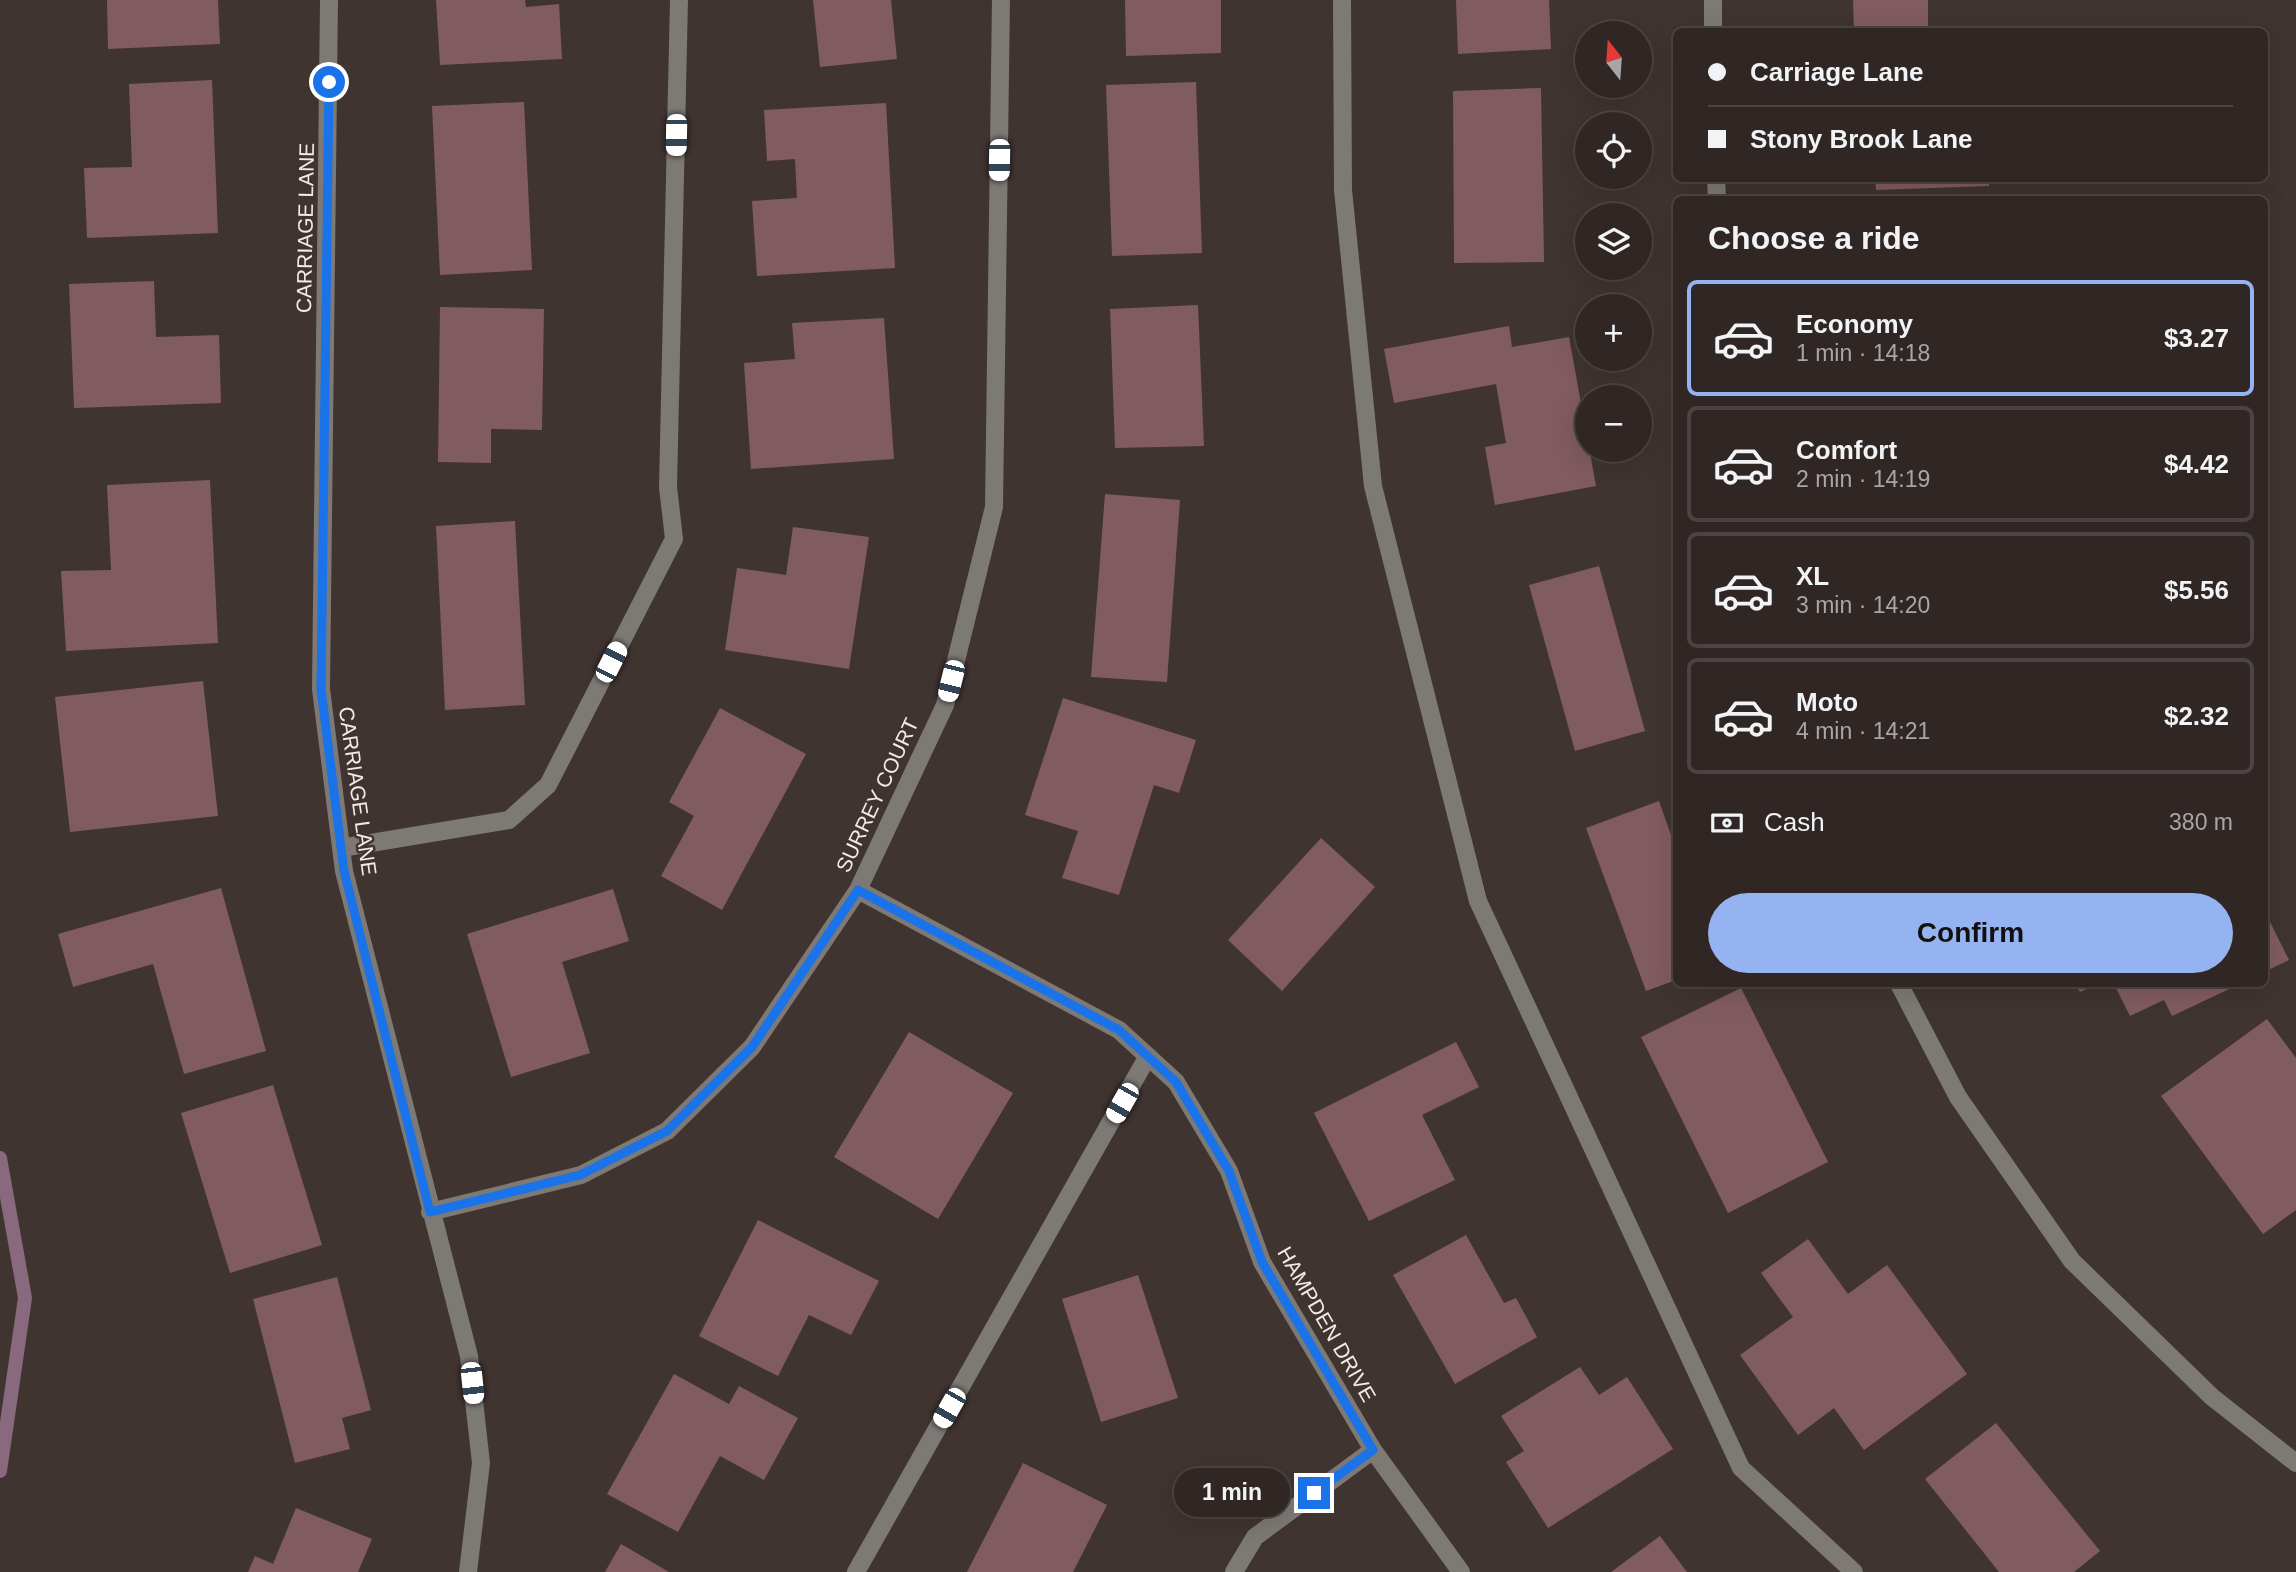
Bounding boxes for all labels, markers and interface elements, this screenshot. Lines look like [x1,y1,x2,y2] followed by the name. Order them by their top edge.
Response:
[1575,21,1652,98] north arrow
[1575,21,1652,462] map controls
[1750,57,1923,87] text: Carriage Lane
[313,66,345,98] route start
[1575,112,1652,189] button: locate
[666,114,687,156] car
[1750,124,1972,154] text: Stony Brook Lane
[989,139,1010,181] car
[292,143,318,313] street label: CARRIAGE LANE
[1575,203,1652,280] button: layers
[1708,220,1920,256] text: Choose a ride
[1575,294,1652,371] button: +
[1712,307,1775,370] icon: car
[1796,309,1913,339] text: Economy
[2164,323,2229,353] text: $3.27
[1796,340,1930,366] text: 1 min · 14:18
[1575,385,1652,462] button: −
[1712,433,1775,496] icon: car
[1796,435,1897,465] text: Comfort
[2164,449,2229,479] text: $4.42
[1796,466,1930,492] text: 2 min · 14:19
[1712,559,1775,622] icon: car
[1796,561,1829,591] text: XL
[2164,575,2229,605] text: $5.56
[1796,592,1930,618] text: 3 min · 14:20
[593,639,630,685] car
[936,658,967,704] car
[1712,685,1775,748] icon: car
[1796,687,1858,717] text: Moto
[2164,701,2229,731] text: $2.32
[335,705,381,877] street label: CARRIAGE LANE
[831,714,923,876] street label: SURREY COURT
[1796,718,1930,744] text: 4 min · 14:21
[1708,804,1746,842] icon: cash
[1764,807,1825,837] text: Cash
[2169,809,2233,835] text: 380 m
[1708,893,2233,973] button: Confirm
[1103,1080,1142,1126] car
[1273,1242,1381,1406] street label: HAMPDEN DRIVE
[460,1361,485,1405] car
[930,1385,969,1431] car
[1174,1468,1290,1518] callout: 1 min
[1298,1477,1330,1509] route end
[1202,1479,1262,1505] text: 1 min

